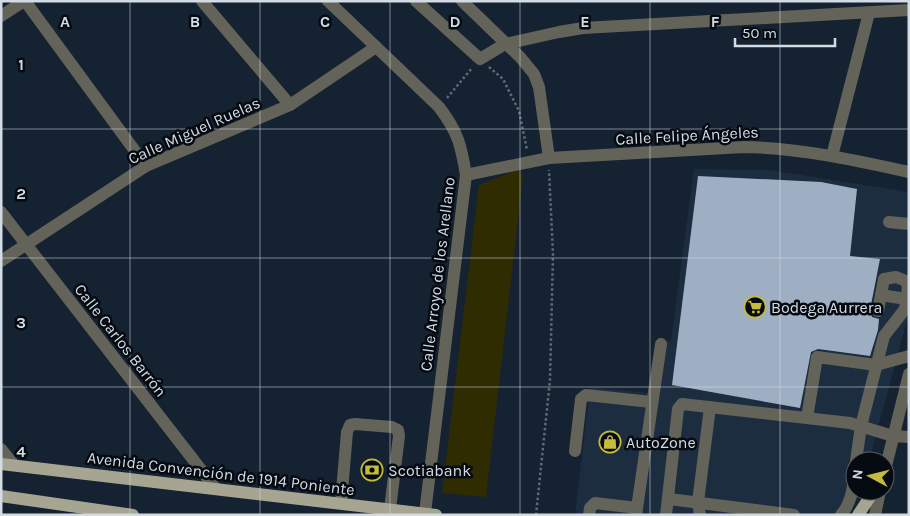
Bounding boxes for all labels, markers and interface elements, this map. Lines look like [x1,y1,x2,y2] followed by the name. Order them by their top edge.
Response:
[60,12,70,31] text: A
[190,12,200,31] text: B
[320,12,330,31] text: C
[450,12,461,31] text: D
[580,12,590,31] text: E
[711,12,720,31] text: F
[735,15,835,47] scale bar
[742,24,777,42] text: 50 m
[18,55,24,74] text: 1
[125,93,263,168] street label: Calle Miguel Ruelas
[615,122,759,149] street label: Calle Felipe Ángeles
[416,176,459,372] street label: Calle Arroyo de los Arellano
[16,184,26,203] text: 2
[71,280,171,401] street label: Calle Carlos Barrón
[743,295,767,319] supermarket icon: Bodega Aurrera
[771,298,882,317] place label: Bodega Aurrera
[16,313,26,332] text: 3
[598,430,622,454] shop icon: AutoZone
[626,433,696,452] place label: AutoZone
[16,442,26,461] text: 4
[86,448,356,499] street label: Avenida Convención de 1914 Poniente
[845,451,895,501] north arrow
[360,458,384,482] bank icon: Scotiabank
[388,461,471,480] place label: Scotiabank
[849,468,867,480] text: N

